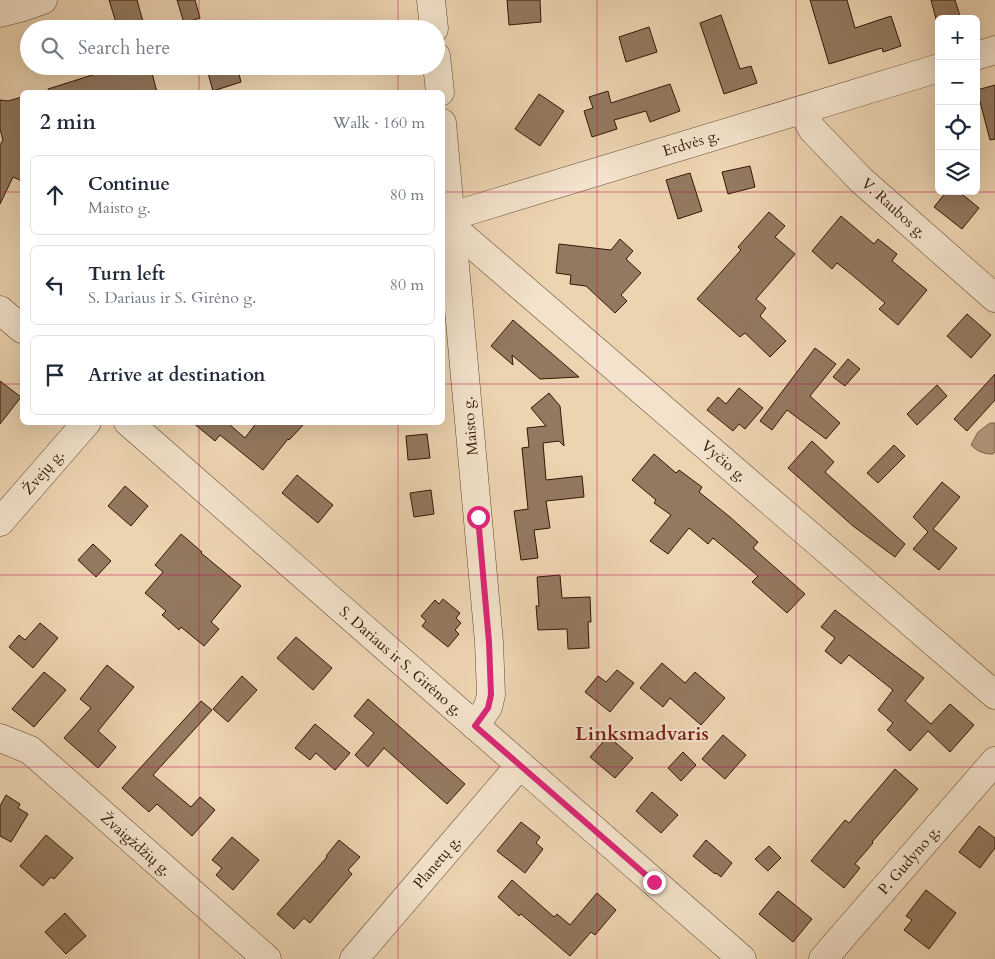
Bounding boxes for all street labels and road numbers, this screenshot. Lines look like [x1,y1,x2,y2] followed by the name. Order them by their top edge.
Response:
[660,125,722,161] street label: Erdvės g.
[857,173,931,243] street label: V. Raubos g.
[457,396,483,456] street label: Maisto g.
[697,436,751,486] street label: Vyčio g.
[18,445,68,499] street label: Žvejų g.
[335,602,467,720] street label: S. Dariaus ir S. Girėno g.
[96,808,176,880] street label: Žvaigždžių g.
[873,821,945,899] street label: P. Gudyno g.
[409,831,465,893] street label: Planetų g.

